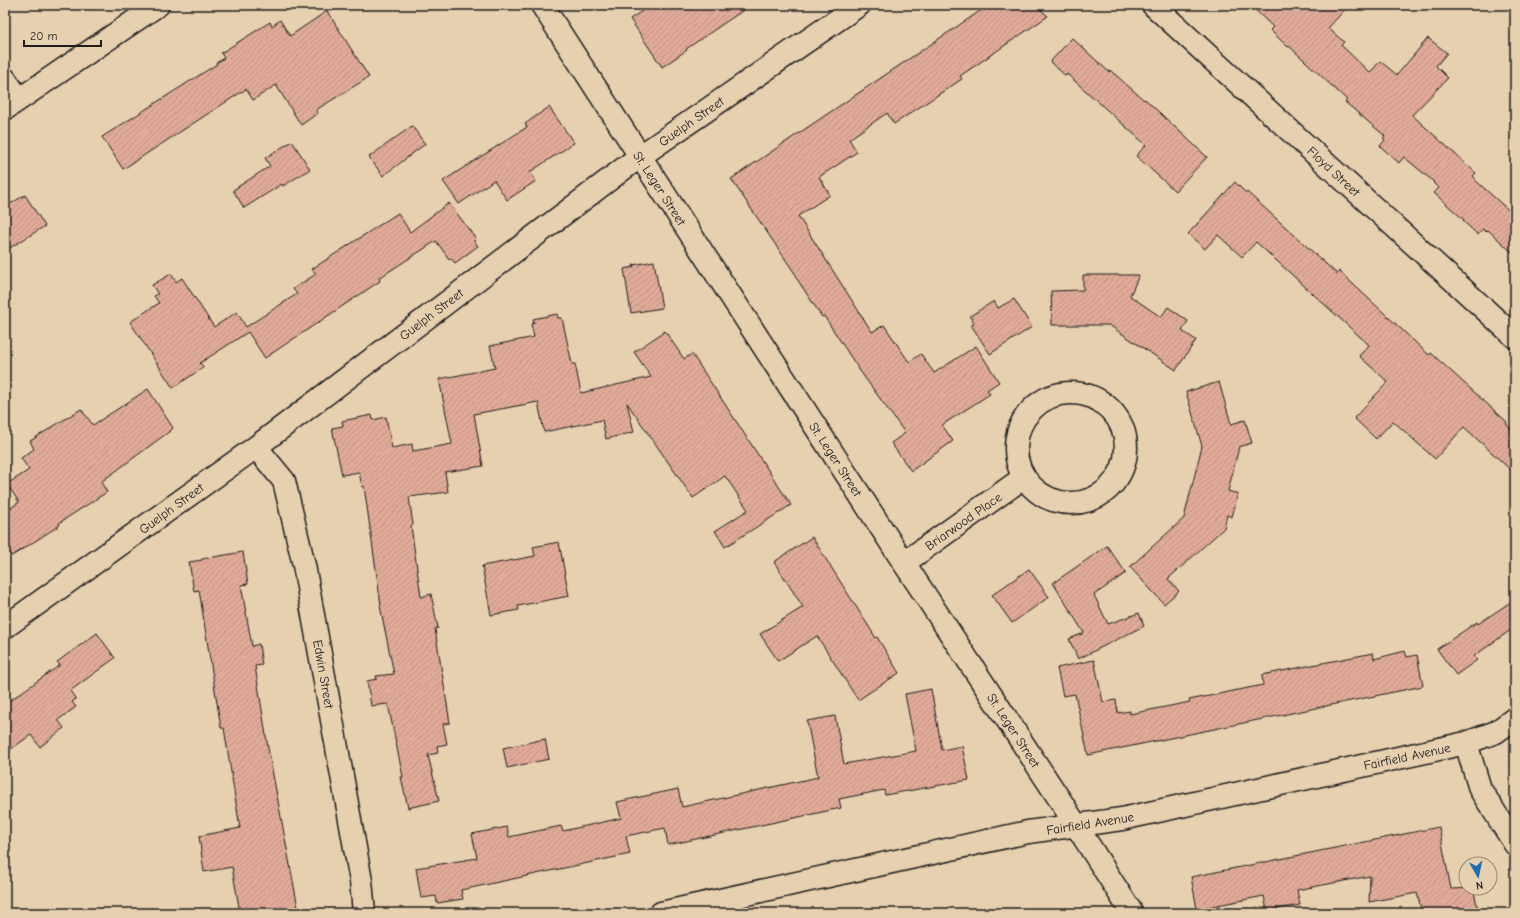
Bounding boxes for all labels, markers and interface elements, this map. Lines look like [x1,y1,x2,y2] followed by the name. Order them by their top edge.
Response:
[24,22,101,48] scale bar
[30,29,58,43] text: 20 m
[656,93,728,149] street label: Guelph Street
[1304,143,1364,200] street label: Floyd Street
[630,148,690,229] street label: St. Leger Street
[396,285,467,343] street label: Guelph Street
[806,419,866,500] street label: St. Leger Street
[136,479,208,537] street label: Guelph Street
[922,489,1005,553] street label: Briarwood Place
[310,639,337,711] street label: Edwin Street
[984,690,1044,771] street label: St. Leger Street
[1362,740,1452,773] street label: Fairfield Avenue
[1045,809,1135,838] street label: Fairfield Avenue
[1458,856,1498,896] north arrow
[1475,878,1484,892] text: N

